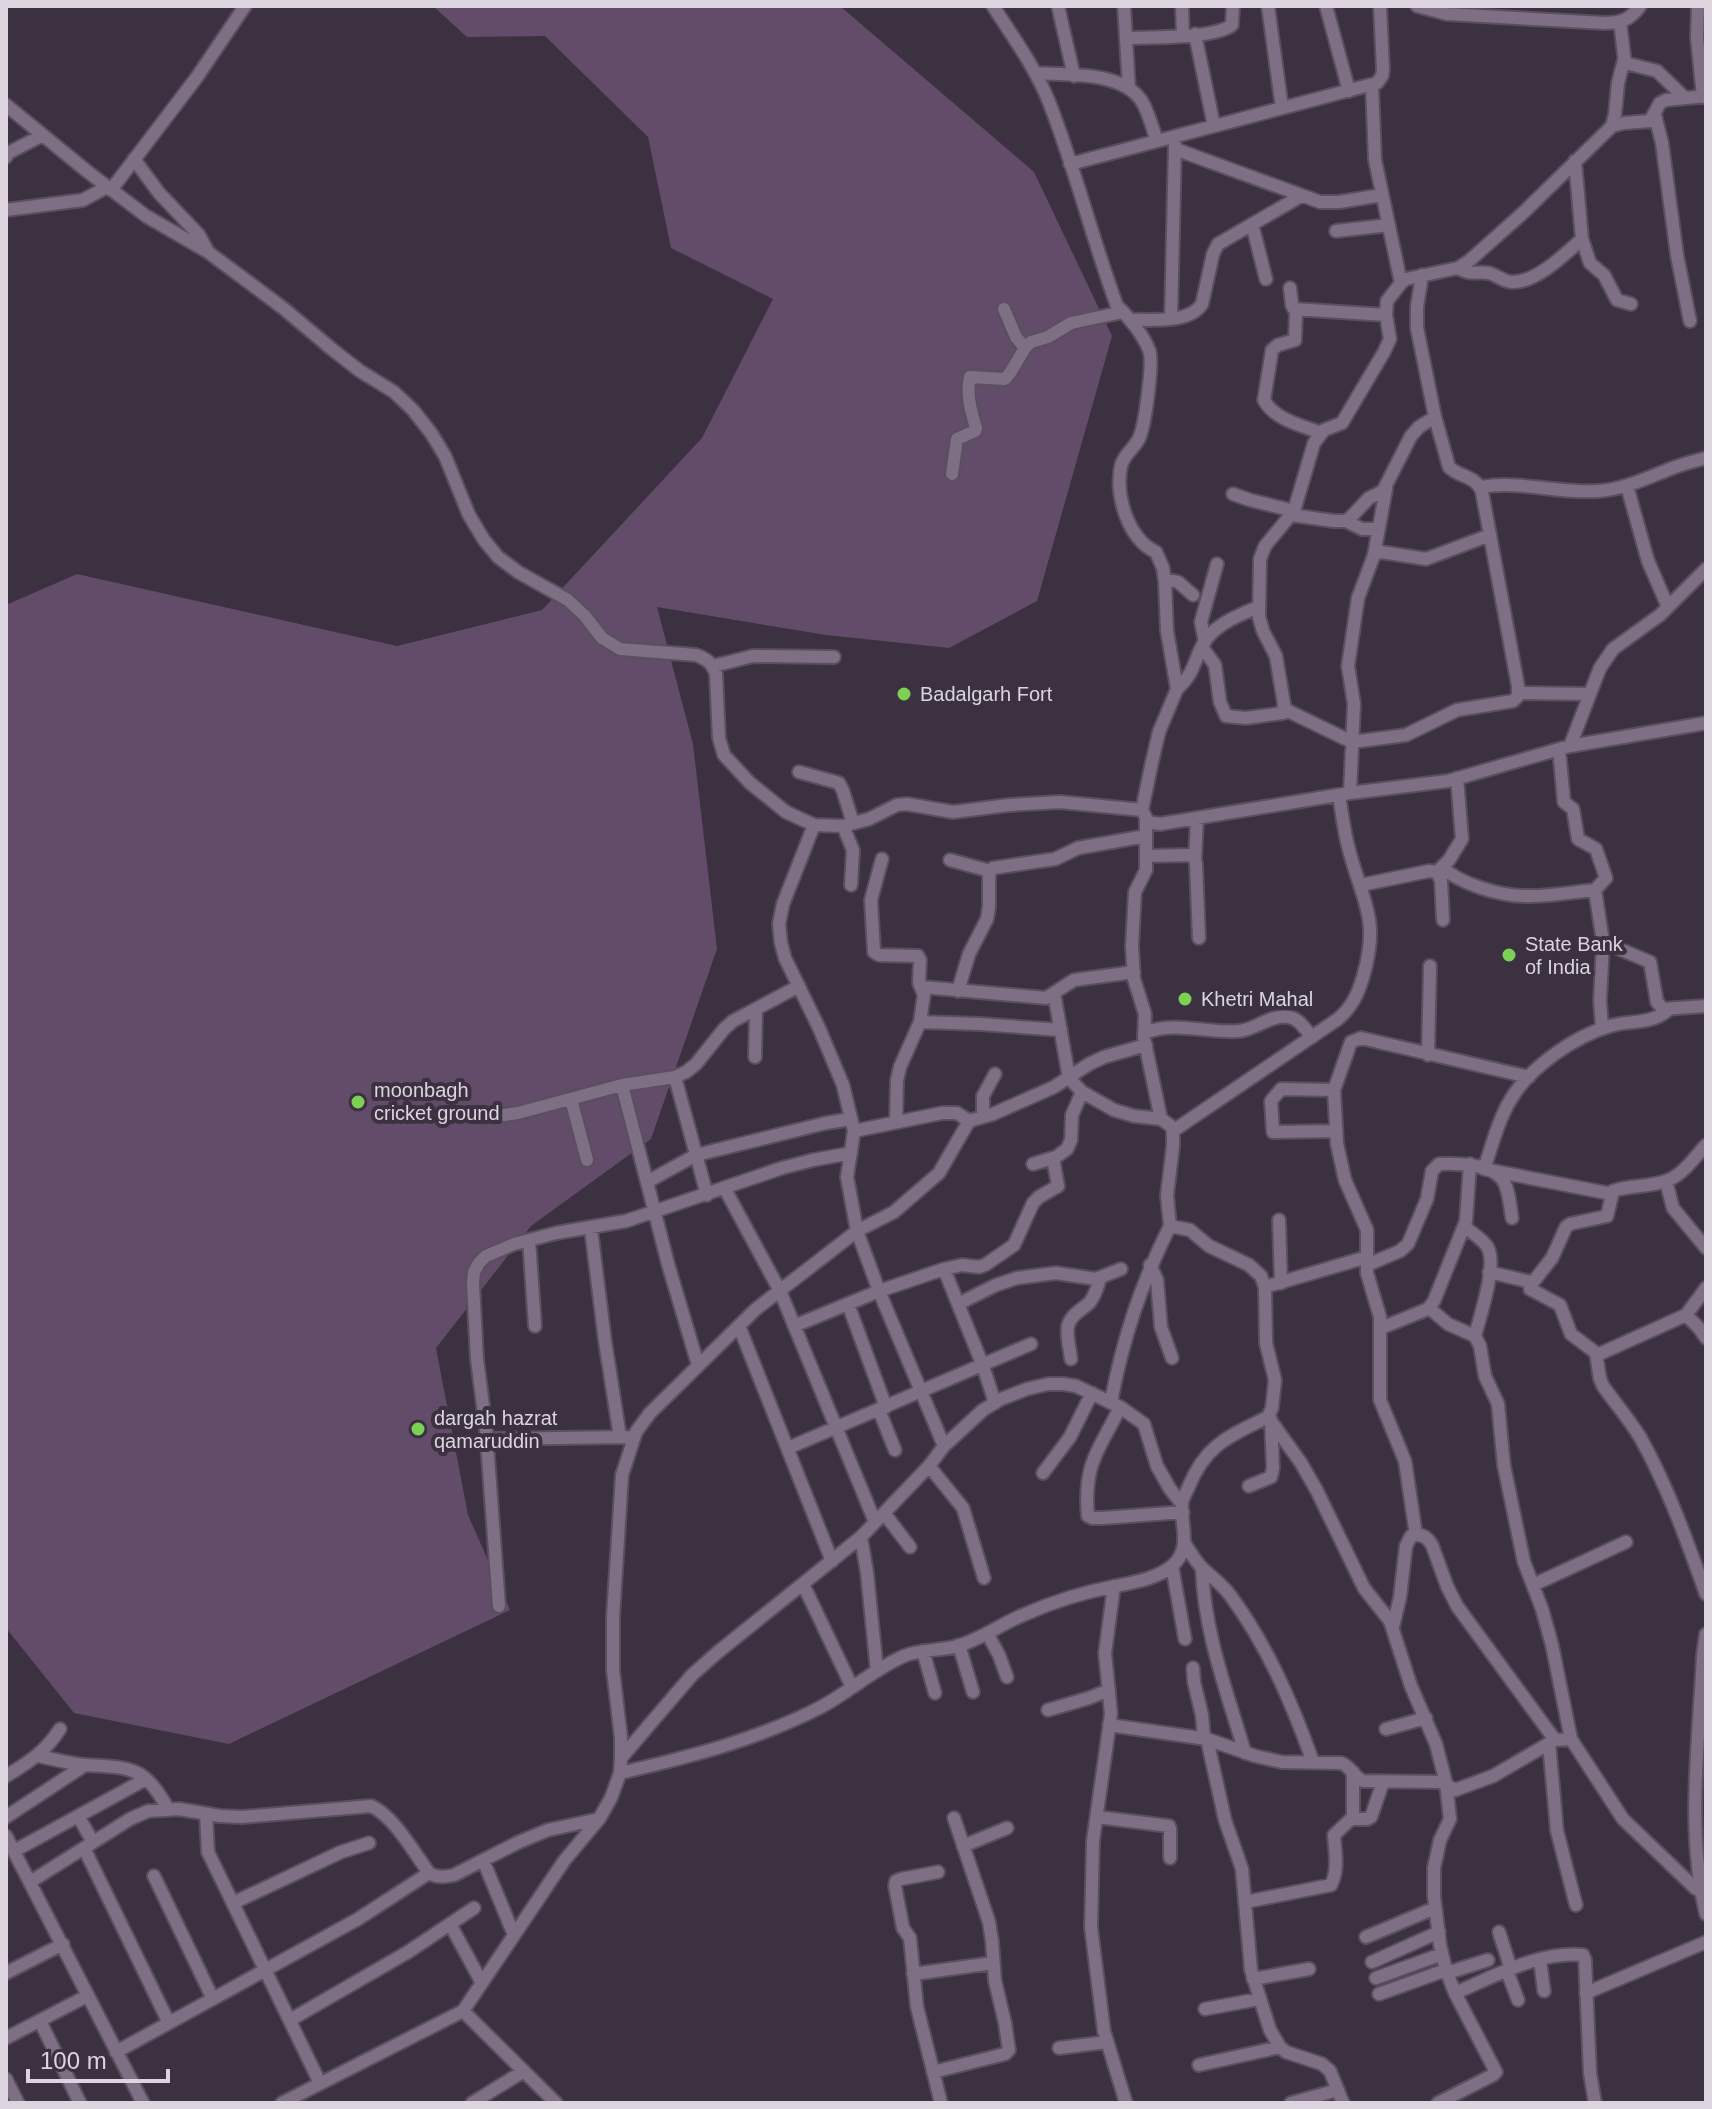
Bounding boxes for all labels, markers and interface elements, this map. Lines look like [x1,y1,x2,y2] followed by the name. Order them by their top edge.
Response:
[920,683,1053,705] place label: Badalgarh Fort
[895,685,913,703] marker: Badalgarh Fort
[1525,933,1624,978] place label: State Bank of India
[1500,946,1518,964] marker: State Bank of India
[1201,988,1313,1010] place label: Khetri Mahal
[1176,990,1194,1008] marker: Khetri Mahal
[374,1079,500,1124] place label: moonbagh cricket ground
[349,1093,367,1111] marker: moonbagh cricket ground
[434,1407,558,1452] place label: dargah hazrat qamaruddin
[409,1420,427,1438] marker: dargah hazrat qamaruddin
[28,2033,168,2083] scale bar
[40,2047,107,2074] text: 100 m

